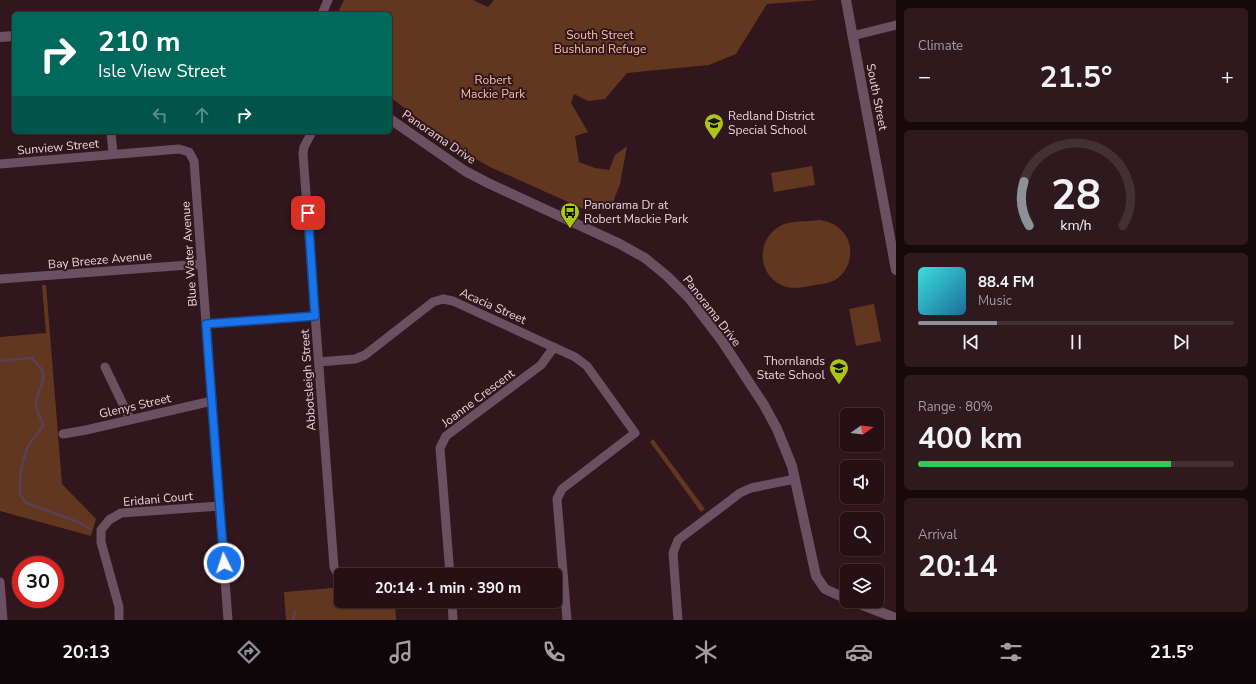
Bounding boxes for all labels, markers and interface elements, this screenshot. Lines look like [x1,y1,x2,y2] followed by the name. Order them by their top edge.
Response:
[98,23,181,61] text: 210 m
[554,27,646,57] park label: South Street Bushland Refuge
[32,28,84,80] icon: right
[918,37,963,55] text: Climate
[1040,57,1112,98] text: 21.5°
[98,59,226,83] text: Isle View Street
[863,62,891,133] street label: South Street
[918,62,931,92] text: −
[1221,62,1234,92] text: +
[461,72,526,102] park label: Robert Mackie Park
[149,104,171,126] icon: left
[191,104,213,126] icon: ahead
[233,104,255,126] icon: right
[399,106,479,168] street label: Panorama Drive
[728,108,815,138] place label: Redland District Special School
[703,112,725,140] school or university icon: Redland District Special School
[16,135,100,159] street label: Sunview Street
[1051,166,1101,223] text: 28
[291,196,325,230] pin
[584,197,689,227] place label: Panorama Dr at Robert Mackie Park
[177,201,201,307] street label: Blue Water Avenue
[559,201,581,229] bus stop icon: Panorama Dr at Robert Mackie Park
[297,202,319,224] icon: arrive
[1060,215,1092,234] text: km/h
[47,247,153,273] street label: Bay Breeze Avenue
[679,272,745,350] street label: Panorama Drive
[978,272,1034,292] text: 88.4 FM
[457,284,529,328] street label: Acacia Street
[978,292,1012,310] text: Music
[296,328,320,431] street label: Abbotsleigh Street
[960,331,982,353] icon: previous
[1065,331,1087,353] icon: pause
[1170,331,1192,353] icon: next
[757,353,825,383] place label: Thornlands State School
[828,357,850,385] school or university icon: Thornlands State School
[438,365,518,431] street label: Joanne Crescent
[98,390,173,422] street label: Glenys Street
[918,398,993,416] text: Range · 80%
[840,408,884,452] north arrow
[840,408,884,608] map controls
[918,418,1023,459] text: 400 km
[840,460,884,504] button: sound
[122,488,194,510] street label: Eridani Court
[840,512,884,556] button: search
[918,526,957,544] text: Arrival
[203,542,245,584] position arrow
[918,546,997,587] text: 20:14
[12,556,64,608] speed limit sign: 30
[840,564,884,608] button: layers
[375,578,521,598] text: 20:14 · 1 min · 390 m
[235,638,263,666] icon: directions
[387,638,415,666] icon: music
[540,638,568,666] icon: phone
[692,638,720,666] icon: climate
[845,638,873,666] icon: car
[997,638,1025,666] icon: filters
[62,640,110,664] text: 20:13
[1150,640,1194,664] text: 21.5°

